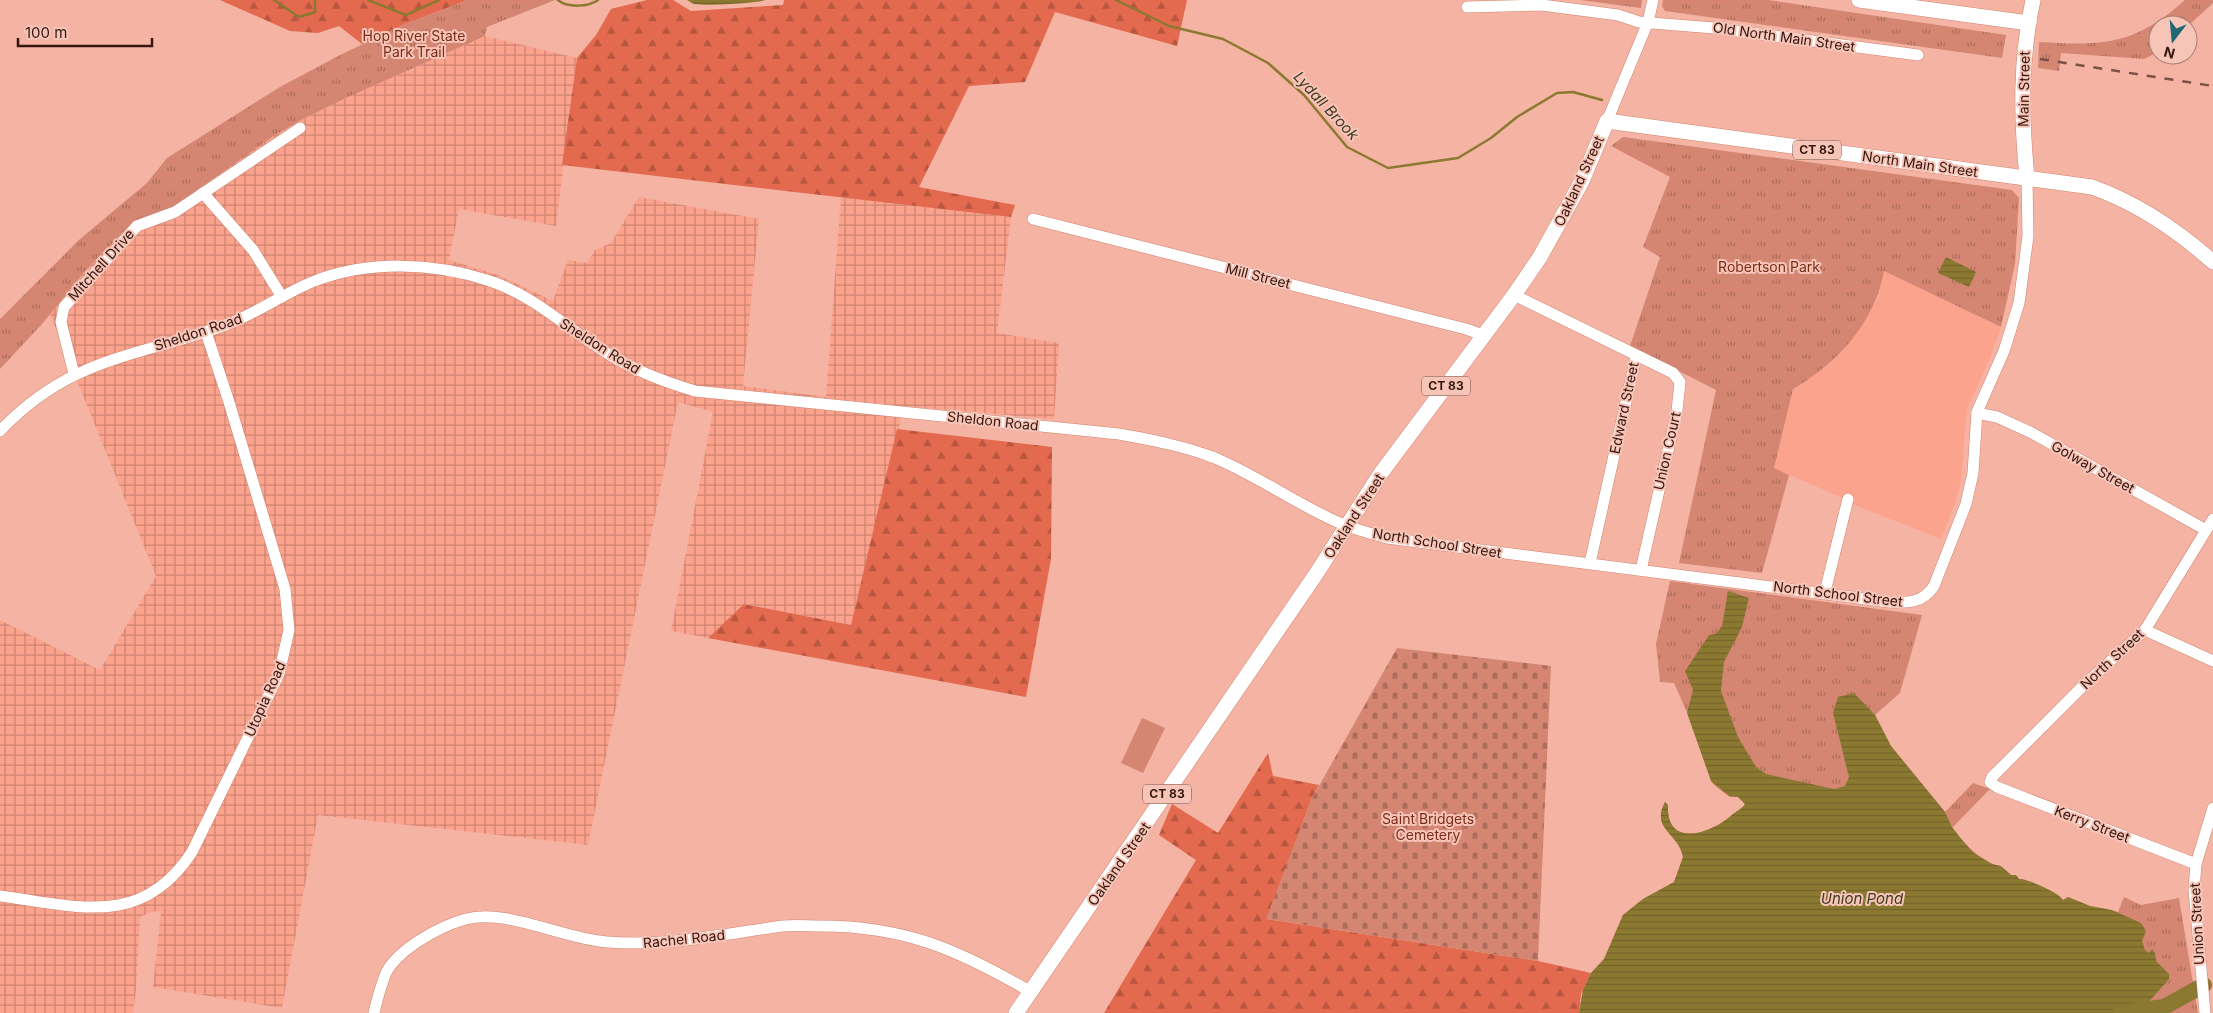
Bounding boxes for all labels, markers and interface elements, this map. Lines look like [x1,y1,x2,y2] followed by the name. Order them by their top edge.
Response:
[18,15,151,47] scale bar
[2148,15,2198,65] north arrow
[1712,18,1857,55] street label: Old North Main Street
[25,23,67,42] text: 100 m
[363,27,465,60] park label: Hop River State Park Trail
[2162,43,2177,63] text: N
[2014,51,2033,127] street label: Main Street
[1290,67,1363,144] water label: Lydall Brook
[1550,133,1607,229] street label: Oakland Street
[1793,140,1841,160] road number: CT 83
[1861,147,1980,180] street label: North Main Street
[64,225,137,304] street label: Mitchell Drive
[1718,258,1820,275] park label: Robertson Park
[1224,259,1293,292] street label: Mill Street
[152,309,244,354] street label: Sheldon Road
[557,314,644,377] street label: Sheldon Road
[1605,360,1642,455] street label: Edward Street
[1422,376,1470,396] road number: CT 83
[947,407,1040,434] street label: Sheldon Road
[1649,410,1684,492] street label: Union Court
[2049,437,2138,497] street label: Golway Street
[1320,470,1388,561] street label: Oakland Street
[1371,524,1503,561] street label: North School Street
[1772,577,1904,610] street label: North School Street
[2076,625,2147,692] street label: North Street
[240,658,289,739] street label: Utopia Road
[1143,784,1191,804] road number: CT 83
[2052,801,2133,846] street label: Kerry Street
[1382,810,1474,843] park label: Saint Bridgets Cemetery
[1084,818,1154,909] street label: Oakland Street
[2186,882,2207,966] street label: Union Street
[1821,889,1904,908] water label: Union Pond
[642,926,726,951] street label: Rachel Road

